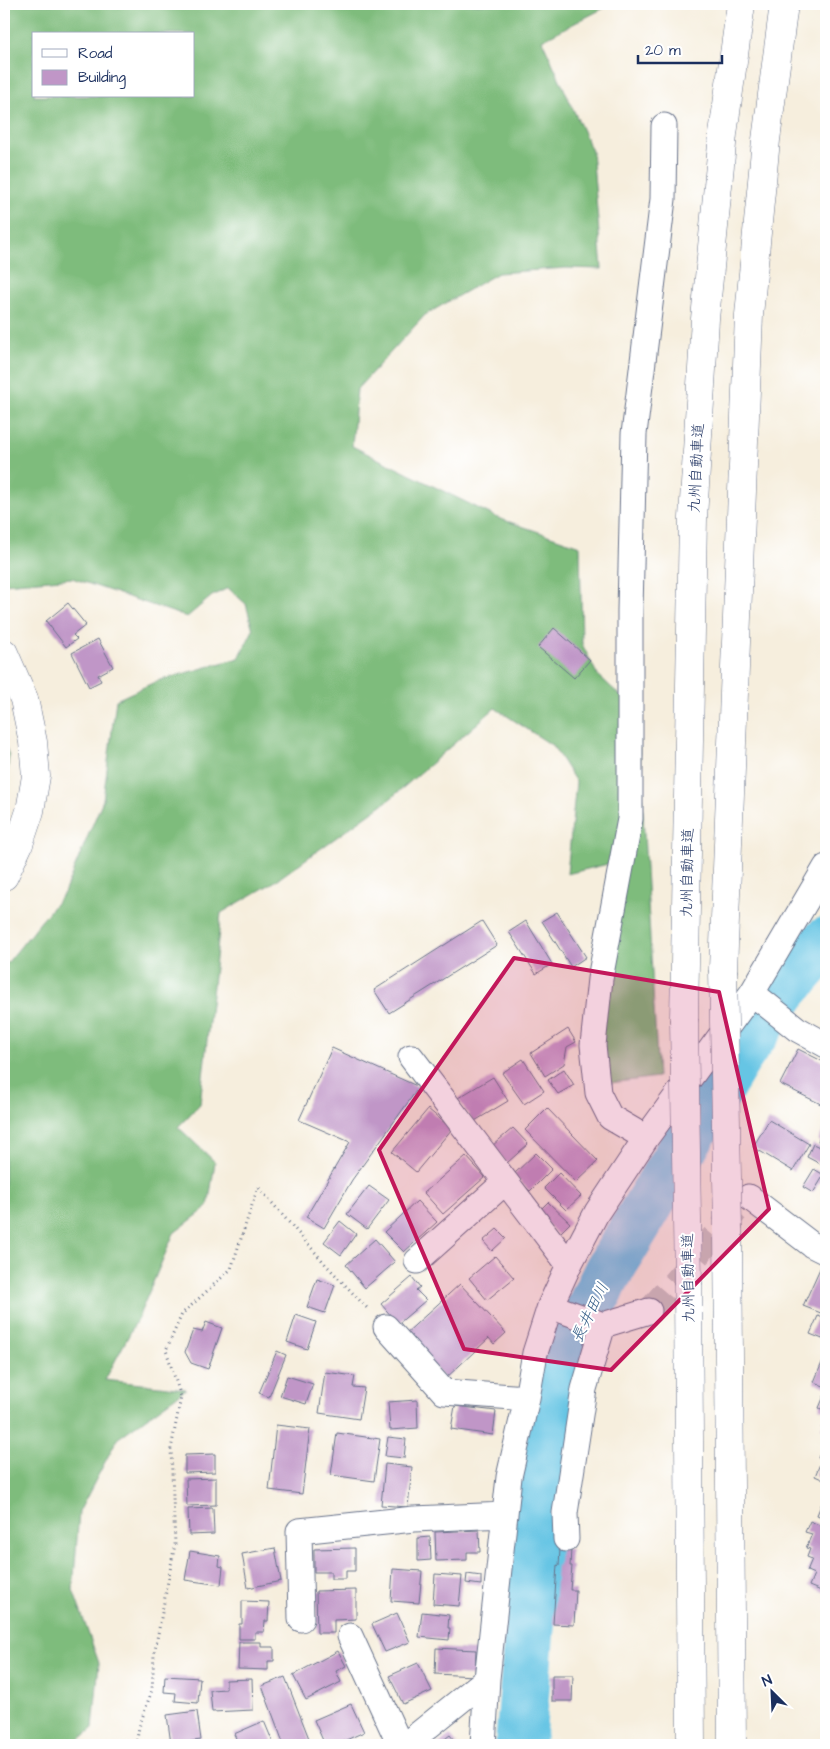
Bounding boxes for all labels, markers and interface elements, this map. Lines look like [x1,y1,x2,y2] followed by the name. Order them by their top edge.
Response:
[32,32,195,98] legend
[638,32,721,64] scale bar
[645,40,681,61] text: 20 m
[78,43,113,64] text: Road
[78,67,126,89] text: Building
[684,423,709,514] street label: 九州自動車道
[676,828,699,918] street label: 九州自動車道
[677,1233,700,1323] street label: 九州自動車道
[566,1279,614,1346] water label: 長井田川
[748,1666,798,1716] north arrow
[759,1670,775,1692] text: N

